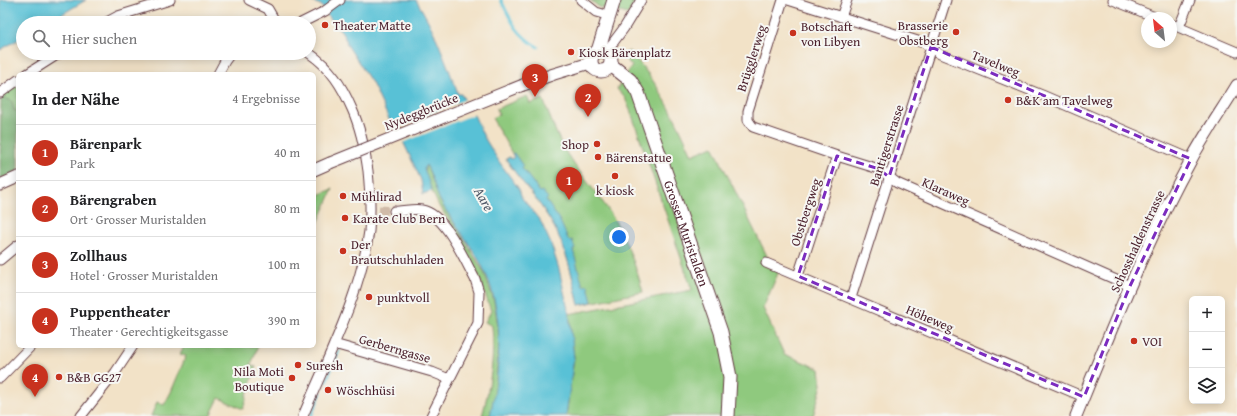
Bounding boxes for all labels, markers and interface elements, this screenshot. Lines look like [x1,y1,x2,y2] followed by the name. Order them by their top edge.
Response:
[1141,12,1177,48] north arrow
[16,16,316,60] search box
[333,16,411,35] place label: Theater Matte
[898,16,949,50] place label: Brasserie Obstberg
[801,17,861,51] place label: Botschaft von Libyen
[320,20,330,30] marker: Theater Matte
[732,22,771,94] street label: Brügglerweg
[30,27,52,49] icon: search
[951,27,961,37] marker: Brasserie Obstberg
[62,28,137,49] text: Hier suchen
[788,28,798,38] marker: Botschaft von Libyen
[579,43,671,62] place label: Kiosk Bärenplatz
[969,45,1023,82] street label: Tavelweg
[566,47,576,57] marker: Kiosk Bärenplatz
[522,64,548,97] pin: 3
[575,84,601,117] pin: 2
[32,86,120,111] text: In der Nähe
[381,88,461,135] street label: Nydeggbrücke
[232,89,300,108] text: 4 Ergebnisse
[1016,91,1113,110] place label: B&K am Tavelweg
[1003,95,1013,105] marker: B&K am Tavelweg
[864,102,909,188] street label: Bantigerstrasse
[70,133,142,154] text: Bärenpark
[562,135,589,154] place label: Shop
[592,139,602,149] marker: Shop
[42,143,48,162] text: 1
[274,143,300,162] text: 40 m
[606,148,672,167] place label: Bärenstatue
[593,152,603,162] marker: Bärenstatue
[70,154,95,173] text: Park
[556,167,582,200] pin: 1
[610,171,620,181] marker: k kiosk
[919,173,973,211] street label: Klaraweg
[786,175,826,249] street label: Obstbergweg
[659,178,714,290] street label: Grosser Muristalden
[596,181,634,200] place label: k kiosk
[469,182,499,215] water label: Aare
[351,187,402,206] place label: Mühlirad
[1105,187,1170,296] street label: Schosshaldenstrasse
[70,189,157,210] text: Bärengraben
[338,191,348,201] marker: Mühlirad
[42,199,48,218] text: 2
[274,199,300,218] text: 80 m
[353,209,446,228] place label: Karate Club Bern
[70,210,206,229] text: Ort · Grosser Muristalden
[340,213,350,223] marker: Karate Club Bern
[609,227,629,247] your location
[351,235,445,269] place label: Der Brautschuhladen
[70,245,127,266] text: Zollhaus
[338,246,348,256] marker: Der Brautschuhladen
[42,255,48,274] text: 3
[268,255,300,274] text: 100 m
[70,266,218,285] text: Hotel · Grosser Muristalden
[377,288,430,307] place label: punktvoll
[364,292,374,302] marker: punktvoll
[1189,296,1225,404] map controls
[1189,296,1225,332] button: +
[903,300,957,337] street label: Höheweg
[70,301,170,322] text: Puppentheater
[42,311,48,330] text: 4
[268,311,300,330] text: 390 m
[70,322,228,341] text: Theater · Gerechtigkeitsgasse
[357,329,433,368] street label: Gerberngasse
[1142,332,1162,351] place label: VOI
[1189,332,1225,368] button: −
[1129,336,1139,346] marker: VOI
[306,356,344,375] place label: Suresh
[293,360,303,370] marker: Suresh
[234,362,284,396] place label: Nila Moti Boutique
[22,364,48,397] pin: 4
[67,368,121,387] place label: B&B GG27
[1189,368,1225,404] button: layers
[54,372,64,382] marker: B&B GG27
[287,373,297,383] marker: Nila Moti Boutique
[336,381,395,400] place label: Wöschhüsi
[323,385,333,395] marker: Wöschhüsi

